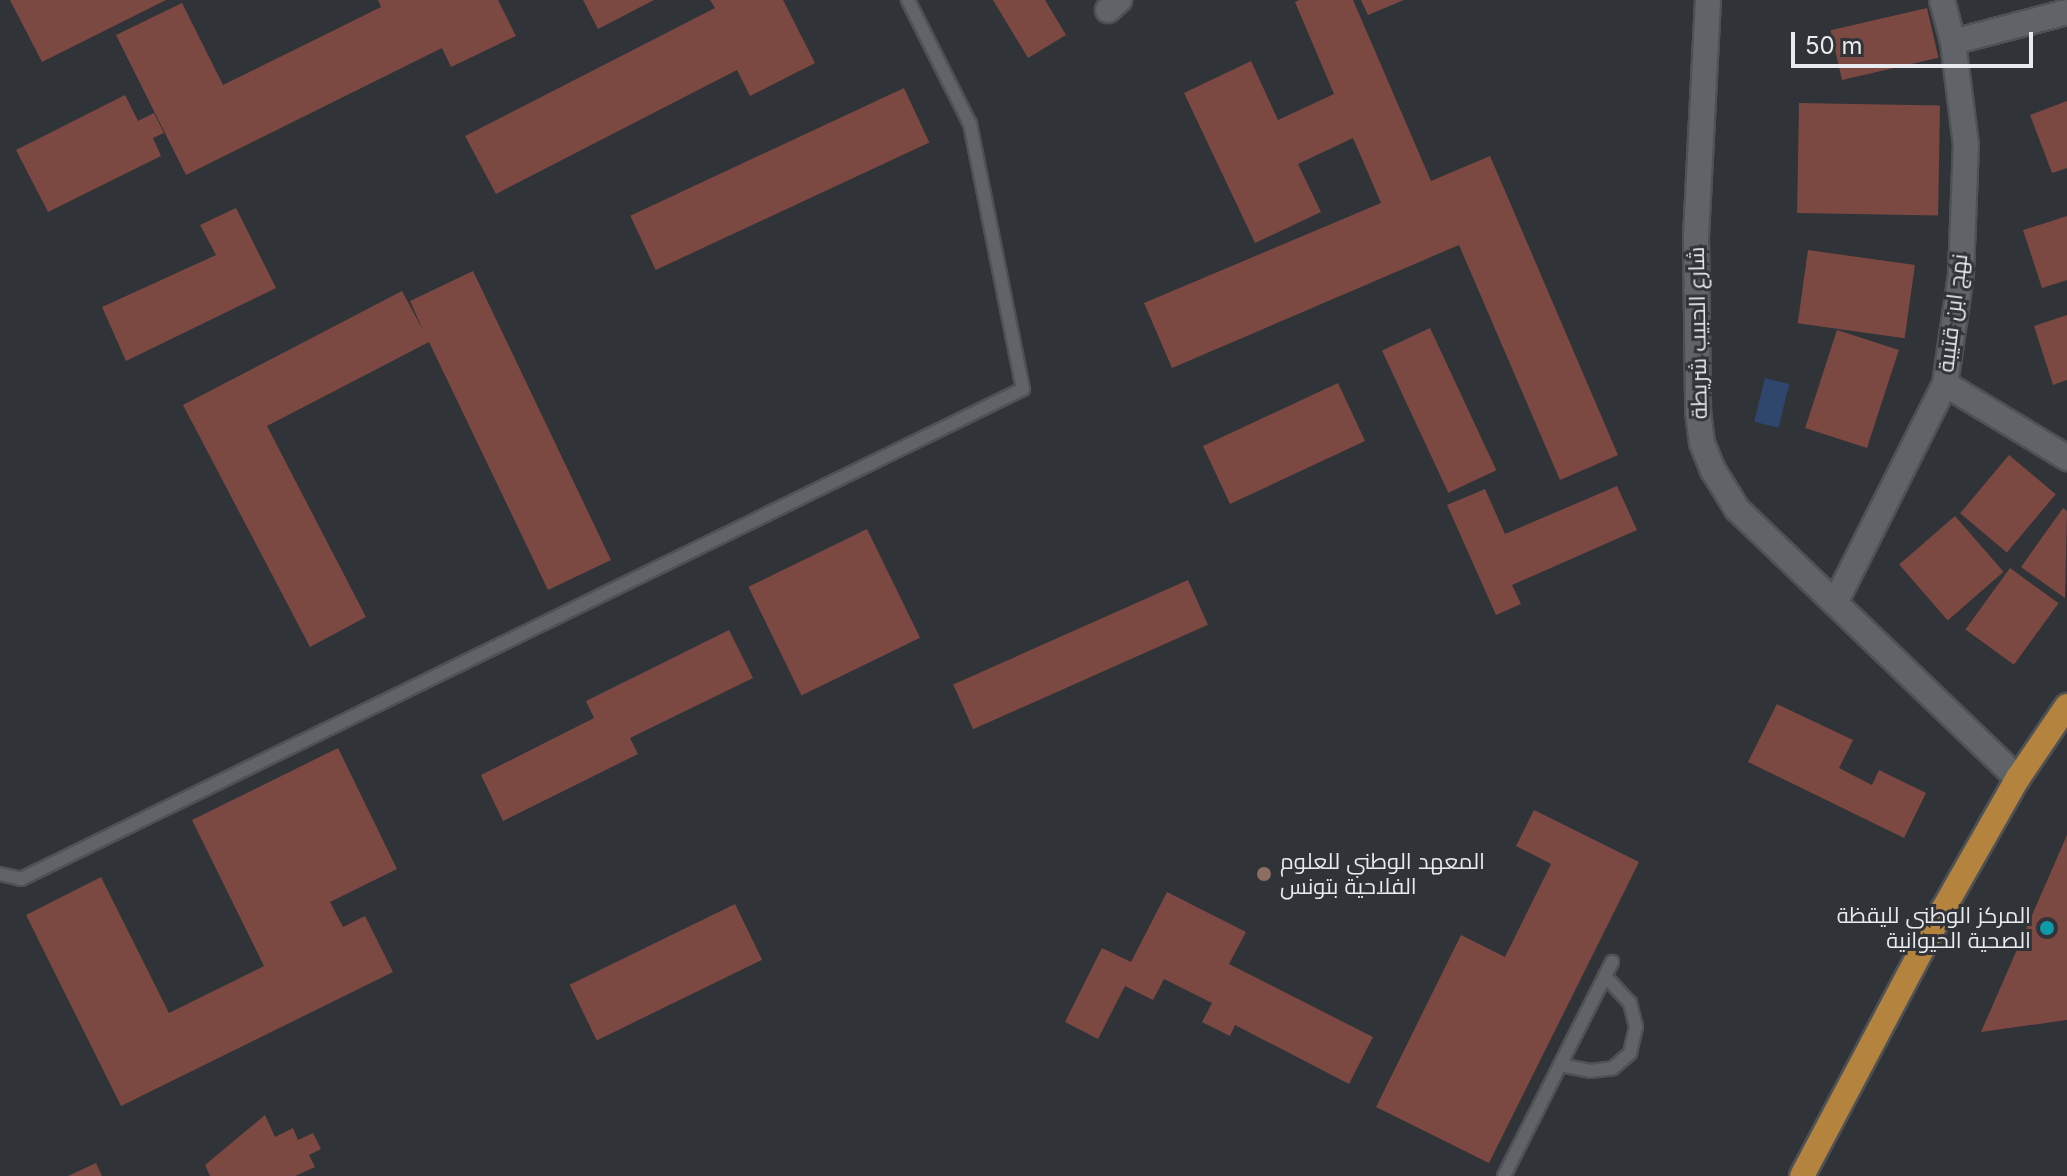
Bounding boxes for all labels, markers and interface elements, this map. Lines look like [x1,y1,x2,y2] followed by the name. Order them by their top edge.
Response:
[1795,16,2037,66] scale bar
[1805,31,1863,60] text: 50 m
[1683,247,1713,419] street label: شارع الحبيب شريطة
[1933,252,1973,374] street label: نهج ابن قتيبة
[1280,848,1485,900] place label: المعهد الوطني للعلوم الفلاحية بتونس
[1255,865,1273,883] marker: المعهد الوطني للعلوم الفلاحية بتونس
[1837,902,2031,954] place label: المركز الوطني لليقظة الصحية الحيوانية
[2038,919,2056,937] marker: المركز الوطني لليقظة الصحية الحيوانية

